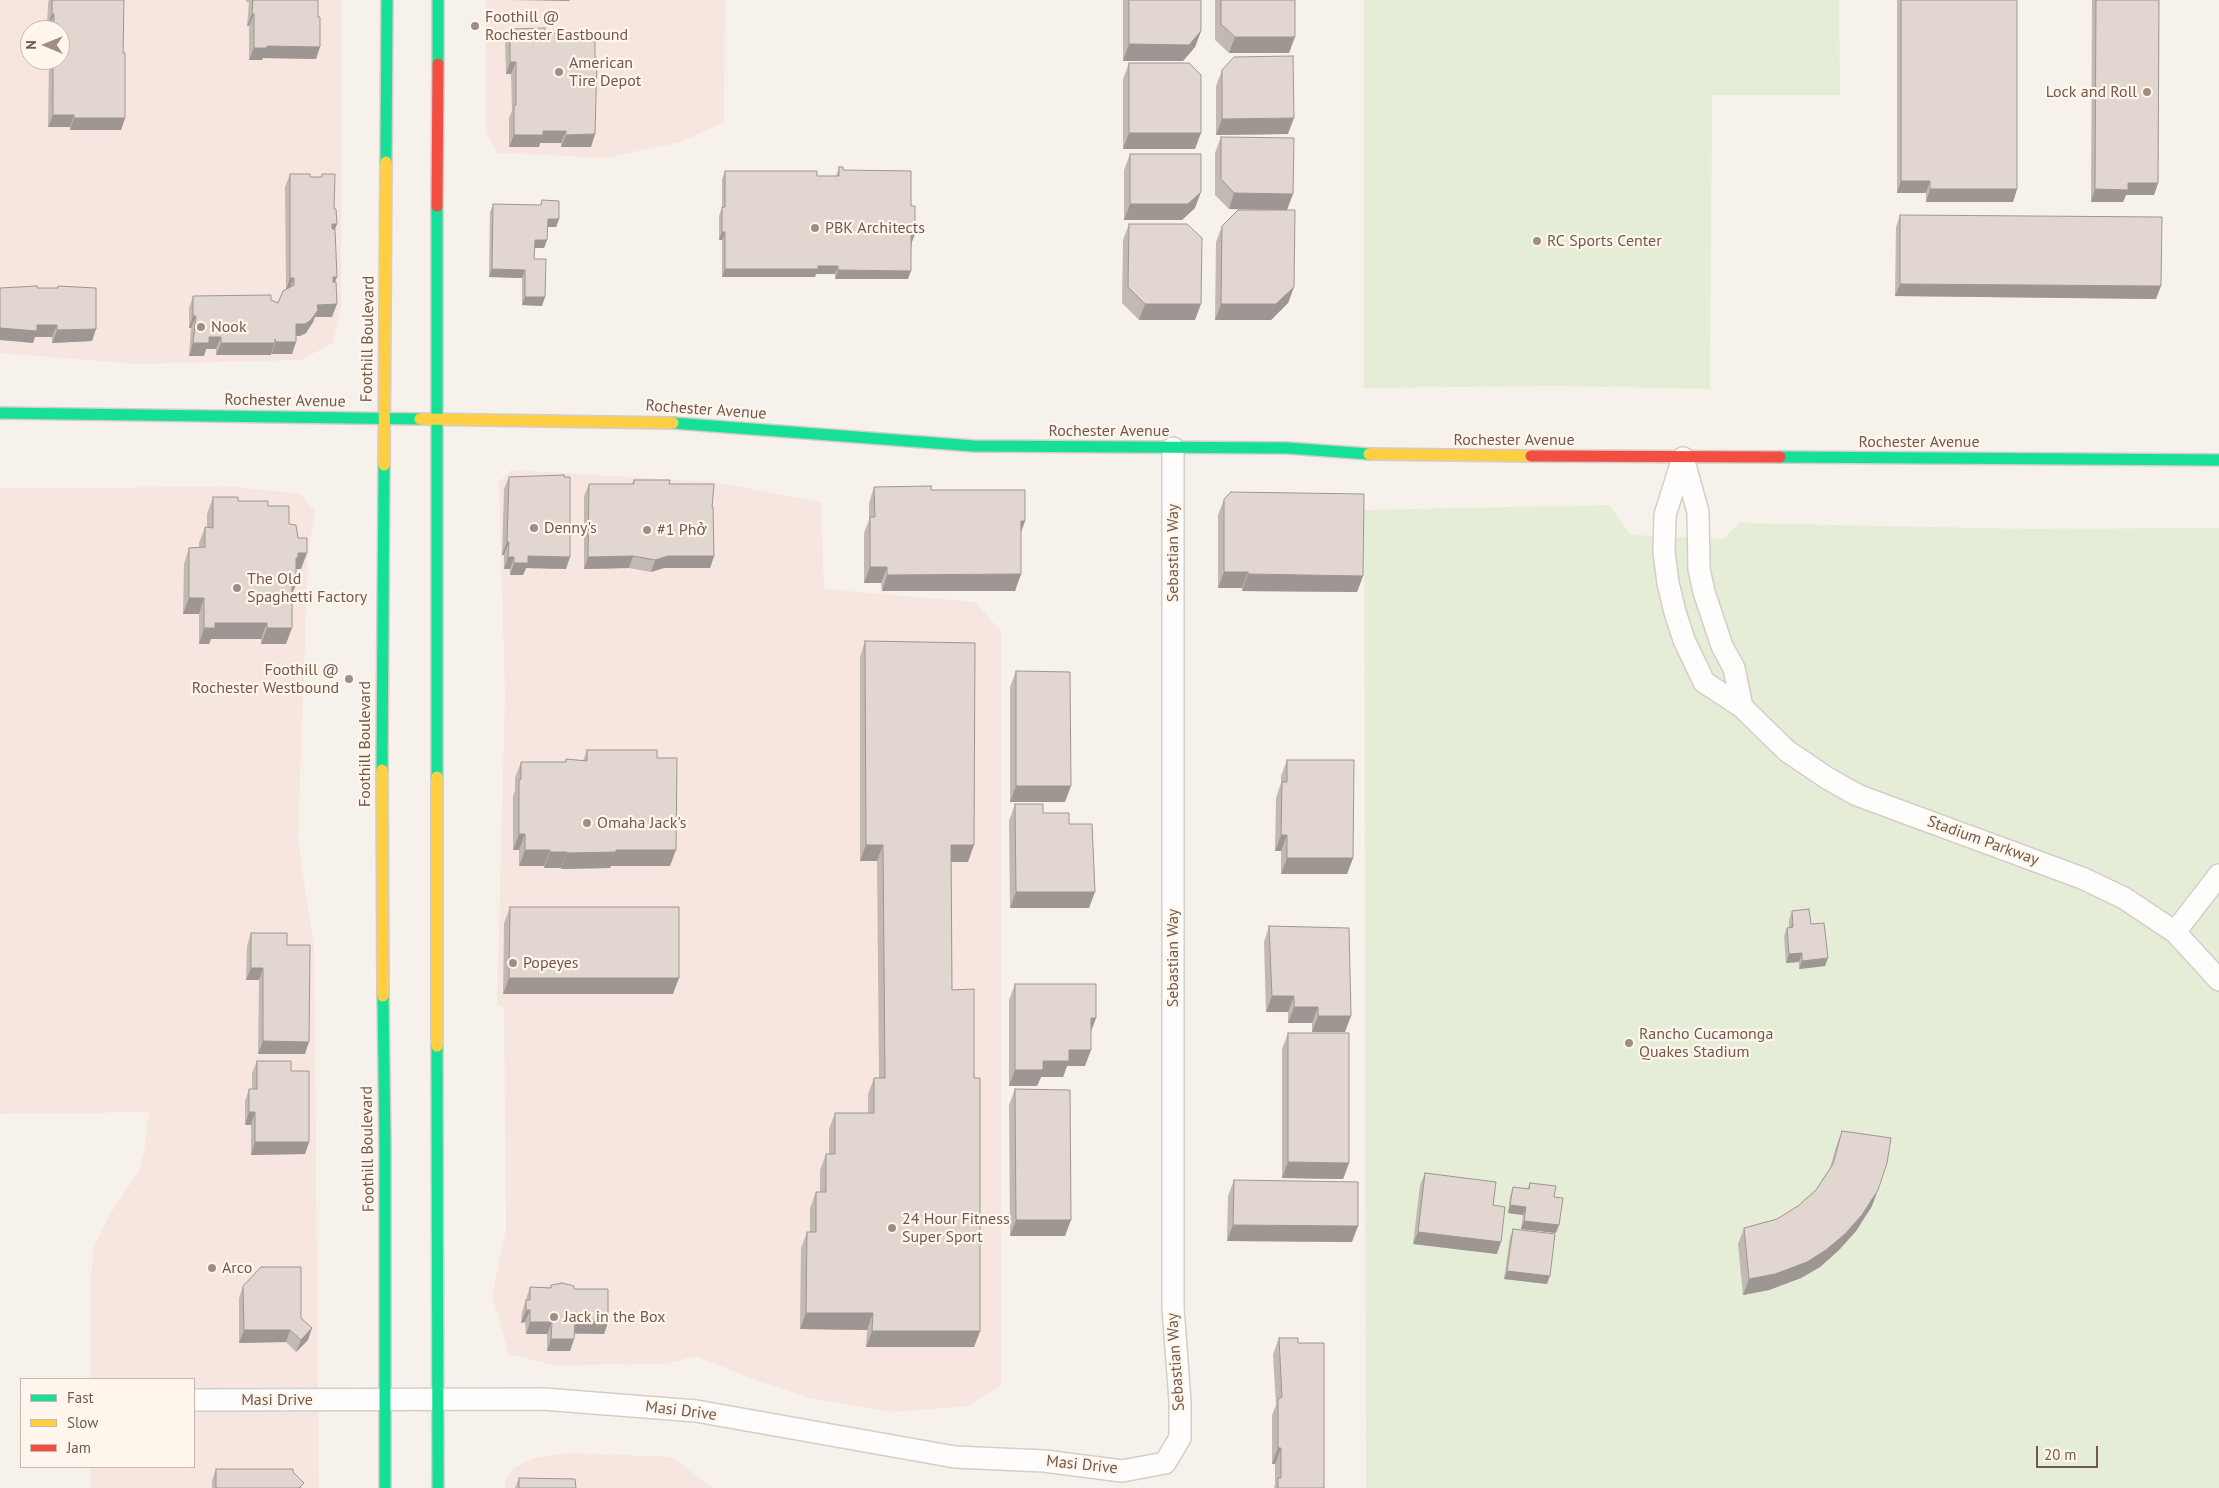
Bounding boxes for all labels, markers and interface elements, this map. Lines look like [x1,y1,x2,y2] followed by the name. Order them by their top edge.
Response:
[485,7,628,45] place label: Foothill @ Rochester Eastbound
[20,20,70,70] north arrow
[469,20,481,32] marker: Foothill @ Rochester Eastbound
[22,40,40,50] text: N
[569,53,641,91] place label: American Tire Depot
[553,66,565,78] marker: American Tire Depot
[2046,82,2137,102] place label: Lock and Roll
[2141,86,2153,98] marker: Lock and Roll
[825,218,925,238] place label: PBK Architects
[809,222,821,234] marker: PBK Architects
[1547,231,1662,251] place label: RC Sports Center
[1531,235,1543,247] marker: RC Sports Center
[357,276,379,402] street label: Foothill Boulevard
[211,317,247,337] place label: Nook
[195,321,207,333] marker: Nook
[224,390,346,412] street label: Rochester Avenue
[645,396,767,424] street label: Rochester Avenue
[1048,421,1170,441] street label: Rochester Avenue
[1453,430,1575,450] street label: Rochester Avenue
[1858,432,1980,452] street label: Rochester Avenue
[1163,504,1183,602] street label: Sebastian Way
[544,518,597,538] place label: Denny's
[657,520,707,540] place label: #1 Phở
[528,522,540,534] marker: Denny's
[641,524,653,536] marker: #1 Phở
[247,569,367,607] place label: The Old Spaghetti Factory
[231,582,243,594] marker: The Old Spaghetti Factory
[192,660,339,698] place label: Foothill @ Rochester Westbound
[343,673,355,685] marker: Foothill @ Rochester Westbound
[355,681,375,807] street label: Foothill Boulevard
[1925,812,2041,870] street label: Stadium Parkway
[597,813,687,833] place label: Omaha Jack's
[581,817,593,829] marker: Omaha Jack's
[1163,909,1183,1007] street label: Sebastian Way
[523,953,579,973] place label: Popeyes
[507,957,519,969] marker: Popeyes
[1639,1024,1773,1062] place label: Rancho Cucamonga Quakes Stadium
[1623,1037,1635,1049] marker: Rancho Cucamonga Quakes Stadium
[357,1086,379,1212] street label: Foothill Boulevard
[902,1209,1010,1247] place label: 24 Hour Fitness Super Sport
[886,1222,898,1234] marker: 24 Hour Fitness Super Sport
[222,1258,252,1278] place label: Arco
[206,1262,218,1274] marker: Arco
[564,1307,665,1327] place label: Jack in the Box
[548,1311,560,1323] marker: Jack in the Box
[1163,1312,1189,1412] street label: Sebastian Way
[20,1378,195,1468] legend
[67,1388,94,1407] text: Fast
[241,1390,313,1410] street label: Masi Drive
[644,1397,718,1425] street label: Masi Drive
[67,1413,98,1432] text: Slow
[2039,1436,2102,1468] scale bar
[67,1438,91,1457] text: Jam
[2044,1445,2077,1464] text: 20 m
[1045,1452,1119,1478] street label: Masi Drive

